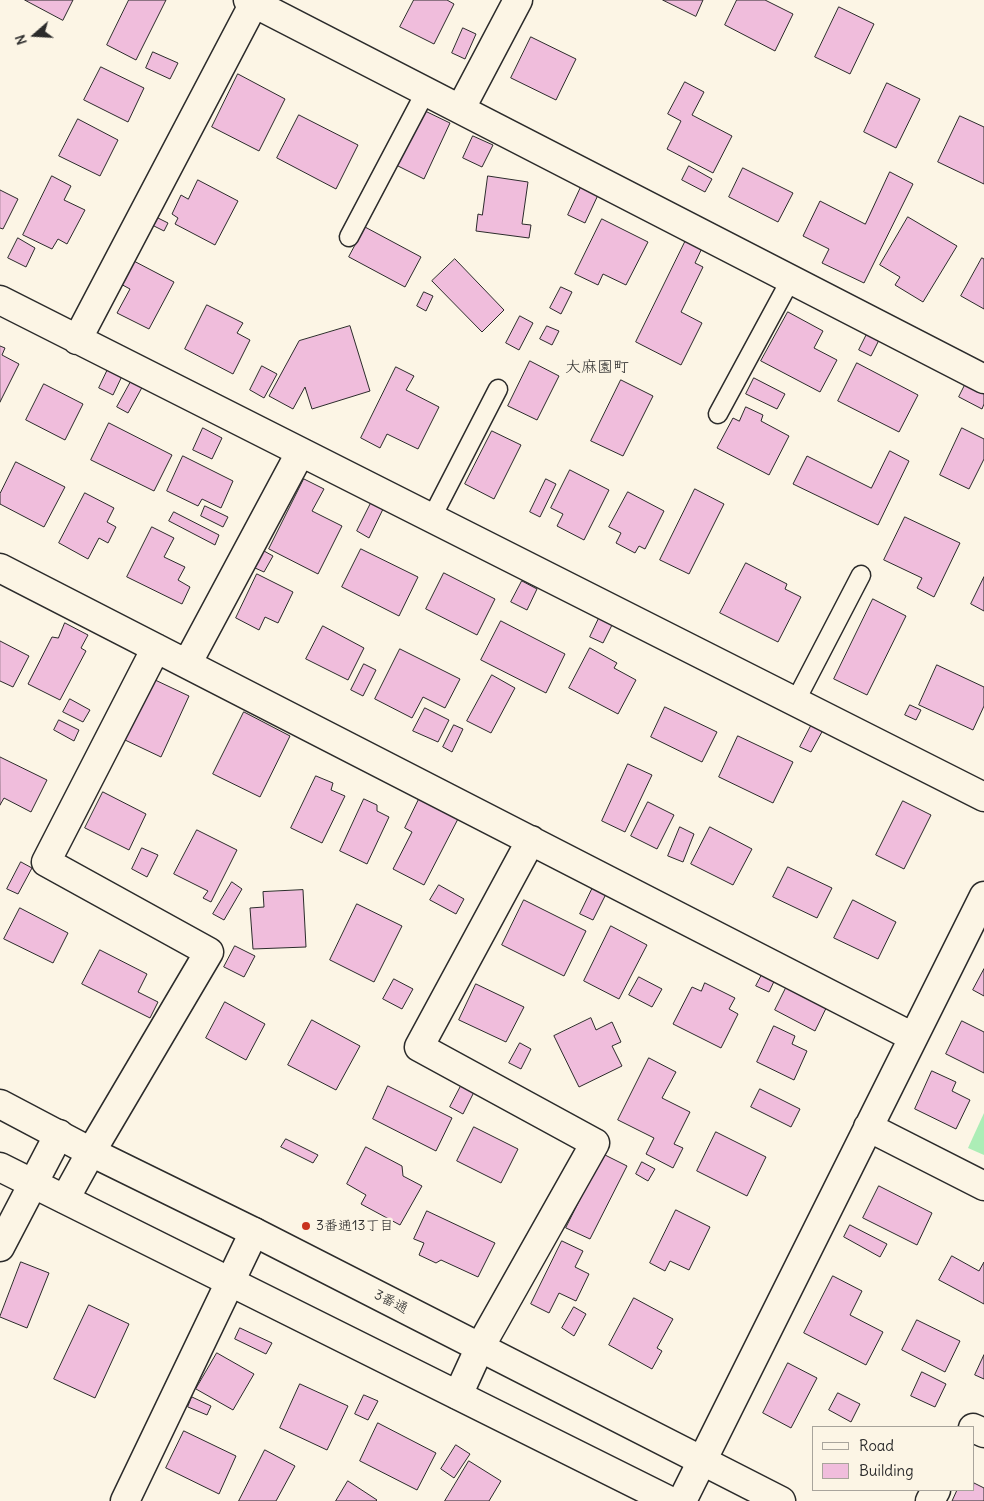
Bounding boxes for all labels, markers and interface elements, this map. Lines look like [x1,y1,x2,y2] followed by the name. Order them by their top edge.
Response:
[10,10,60,60] north arrow
[11,32,31,47] text: N
[565,357,629,377] district label: 大麻園町
[316,1218,393,1234] place label: 3番通13丁目
[300,1220,312,1232] marker: 3番通13丁目
[371,1286,411,1318] street label: 3番通
[812,1426,974,1491] legend
[859,1436,894,1455] text: Road
[859,1461,914,1480] text: Building

